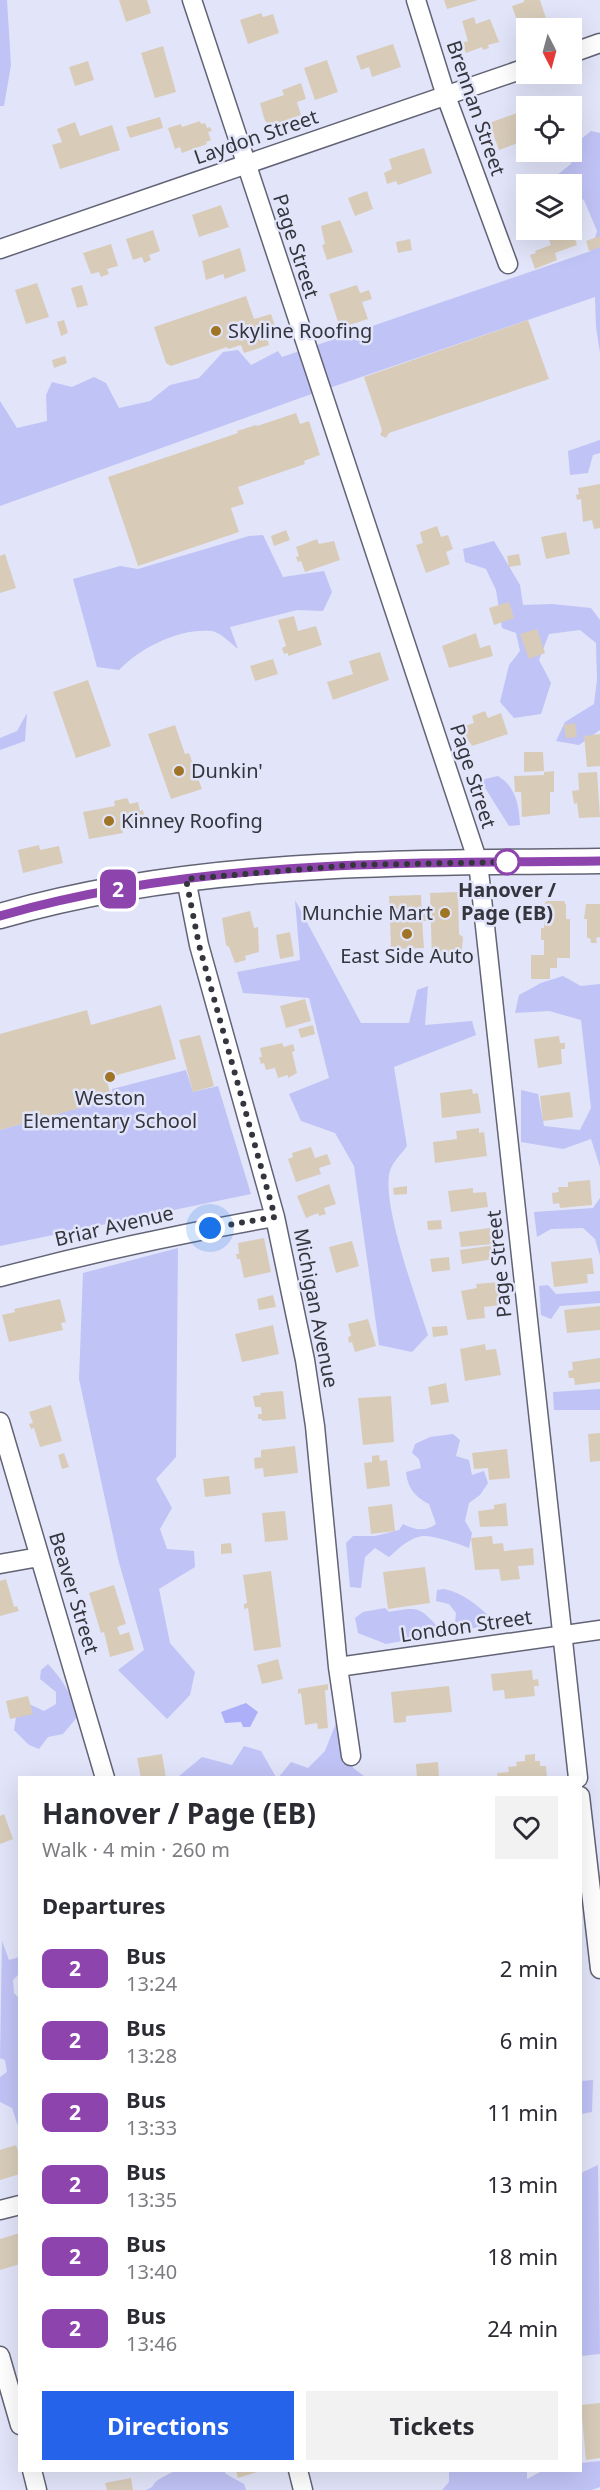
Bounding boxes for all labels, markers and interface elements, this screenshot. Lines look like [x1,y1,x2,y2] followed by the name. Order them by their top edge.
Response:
[516,18,582,84] north arrow
[516,18,582,240] map controls
[441,37,512,179] street label: Brennan Street
[516,96,582,162] button: locate
[190,103,322,170] street label: Laydon Street
[516,174,582,240] button: layers
[267,190,326,301] street label: Page Street
[228,317,372,344] place label: Skyline Roofing
[209,324,223,338] marker: Skyline Roofing
[444,720,503,831] street label: Page Street
[191,757,263,784] place label: Dunkin'
[172,764,186,778] marker: Dunkin'
[121,807,263,834] place label: Kinney Roofing
[102,814,116,828] marker: Kinney Roofing
[494,849,520,875] marker: Hanover / Page (EB)
[98,870,138,908] line badge: 2
[112,875,124,903] text: 2
[458,876,557,926] place label: Hanover / Page (EB)
[302,899,433,926] place label: Munchie Mart
[438,906,452,920] marker: Munchie Mart
[400,927,414,941] marker: East Side Auto
[340,942,474,969] place label: East Side Auto
[103,1070,117,1084] marker: Weston Elementary School
[23,1084,197,1134] place label: Weston Elementary School
[52,1199,176,1252] street label: Briar Avenue
[479,1209,518,1319] street label: Page Street
[195,1213,225,1243] your location
[288,1226,345,1390] street label: Michigan Avenue
[43,1529,106,1657] street label: Beaver Street
[398,1603,534,1648] street label: London Street
[42,1794,316,1832] text: Hanover / Page (EB)
[495,1796,558,1859] button: heart
[42,1836,230,1863] text: Walk · 4 min · 260 m
[42,1890,166,1920] text: Departures
[126,1940,166,1970] text: Bus
[500,1953,558,1983] text: 2 min
[69,1954,81,1982] text: 2
[126,1970,177,1997] text: 13:24
[126,2012,166,2042] text: Bus
[500,2025,558,2055] text: 6 min
[69,2026,81,2054] text: 2
[126,2042,177,2069] text: 13:28
[126,2084,166,2114] text: Bus
[487,2097,558,2127] text: 11 min
[69,2098,81,2126] text: 2
[126,2114,177,2141] text: 13:33
[126,2156,166,2186] text: Bus
[487,2169,558,2199] text: 13 min
[69,2170,81,2198] text: 2
[126,2186,177,2213] text: 13:35
[126,2228,166,2258] text: Bus
[487,2241,558,2271] text: 18 min
[69,2242,81,2270] text: 2
[126,2258,177,2285] text: 13:40
[126,2300,166,2330] text: Bus
[487,2313,558,2343] text: 24 min
[69,2314,81,2342] text: 2
[126,2330,177,2357] text: 13:46
[42,2391,294,2460] button: Directions
[306,2391,558,2460] button: Tickets

